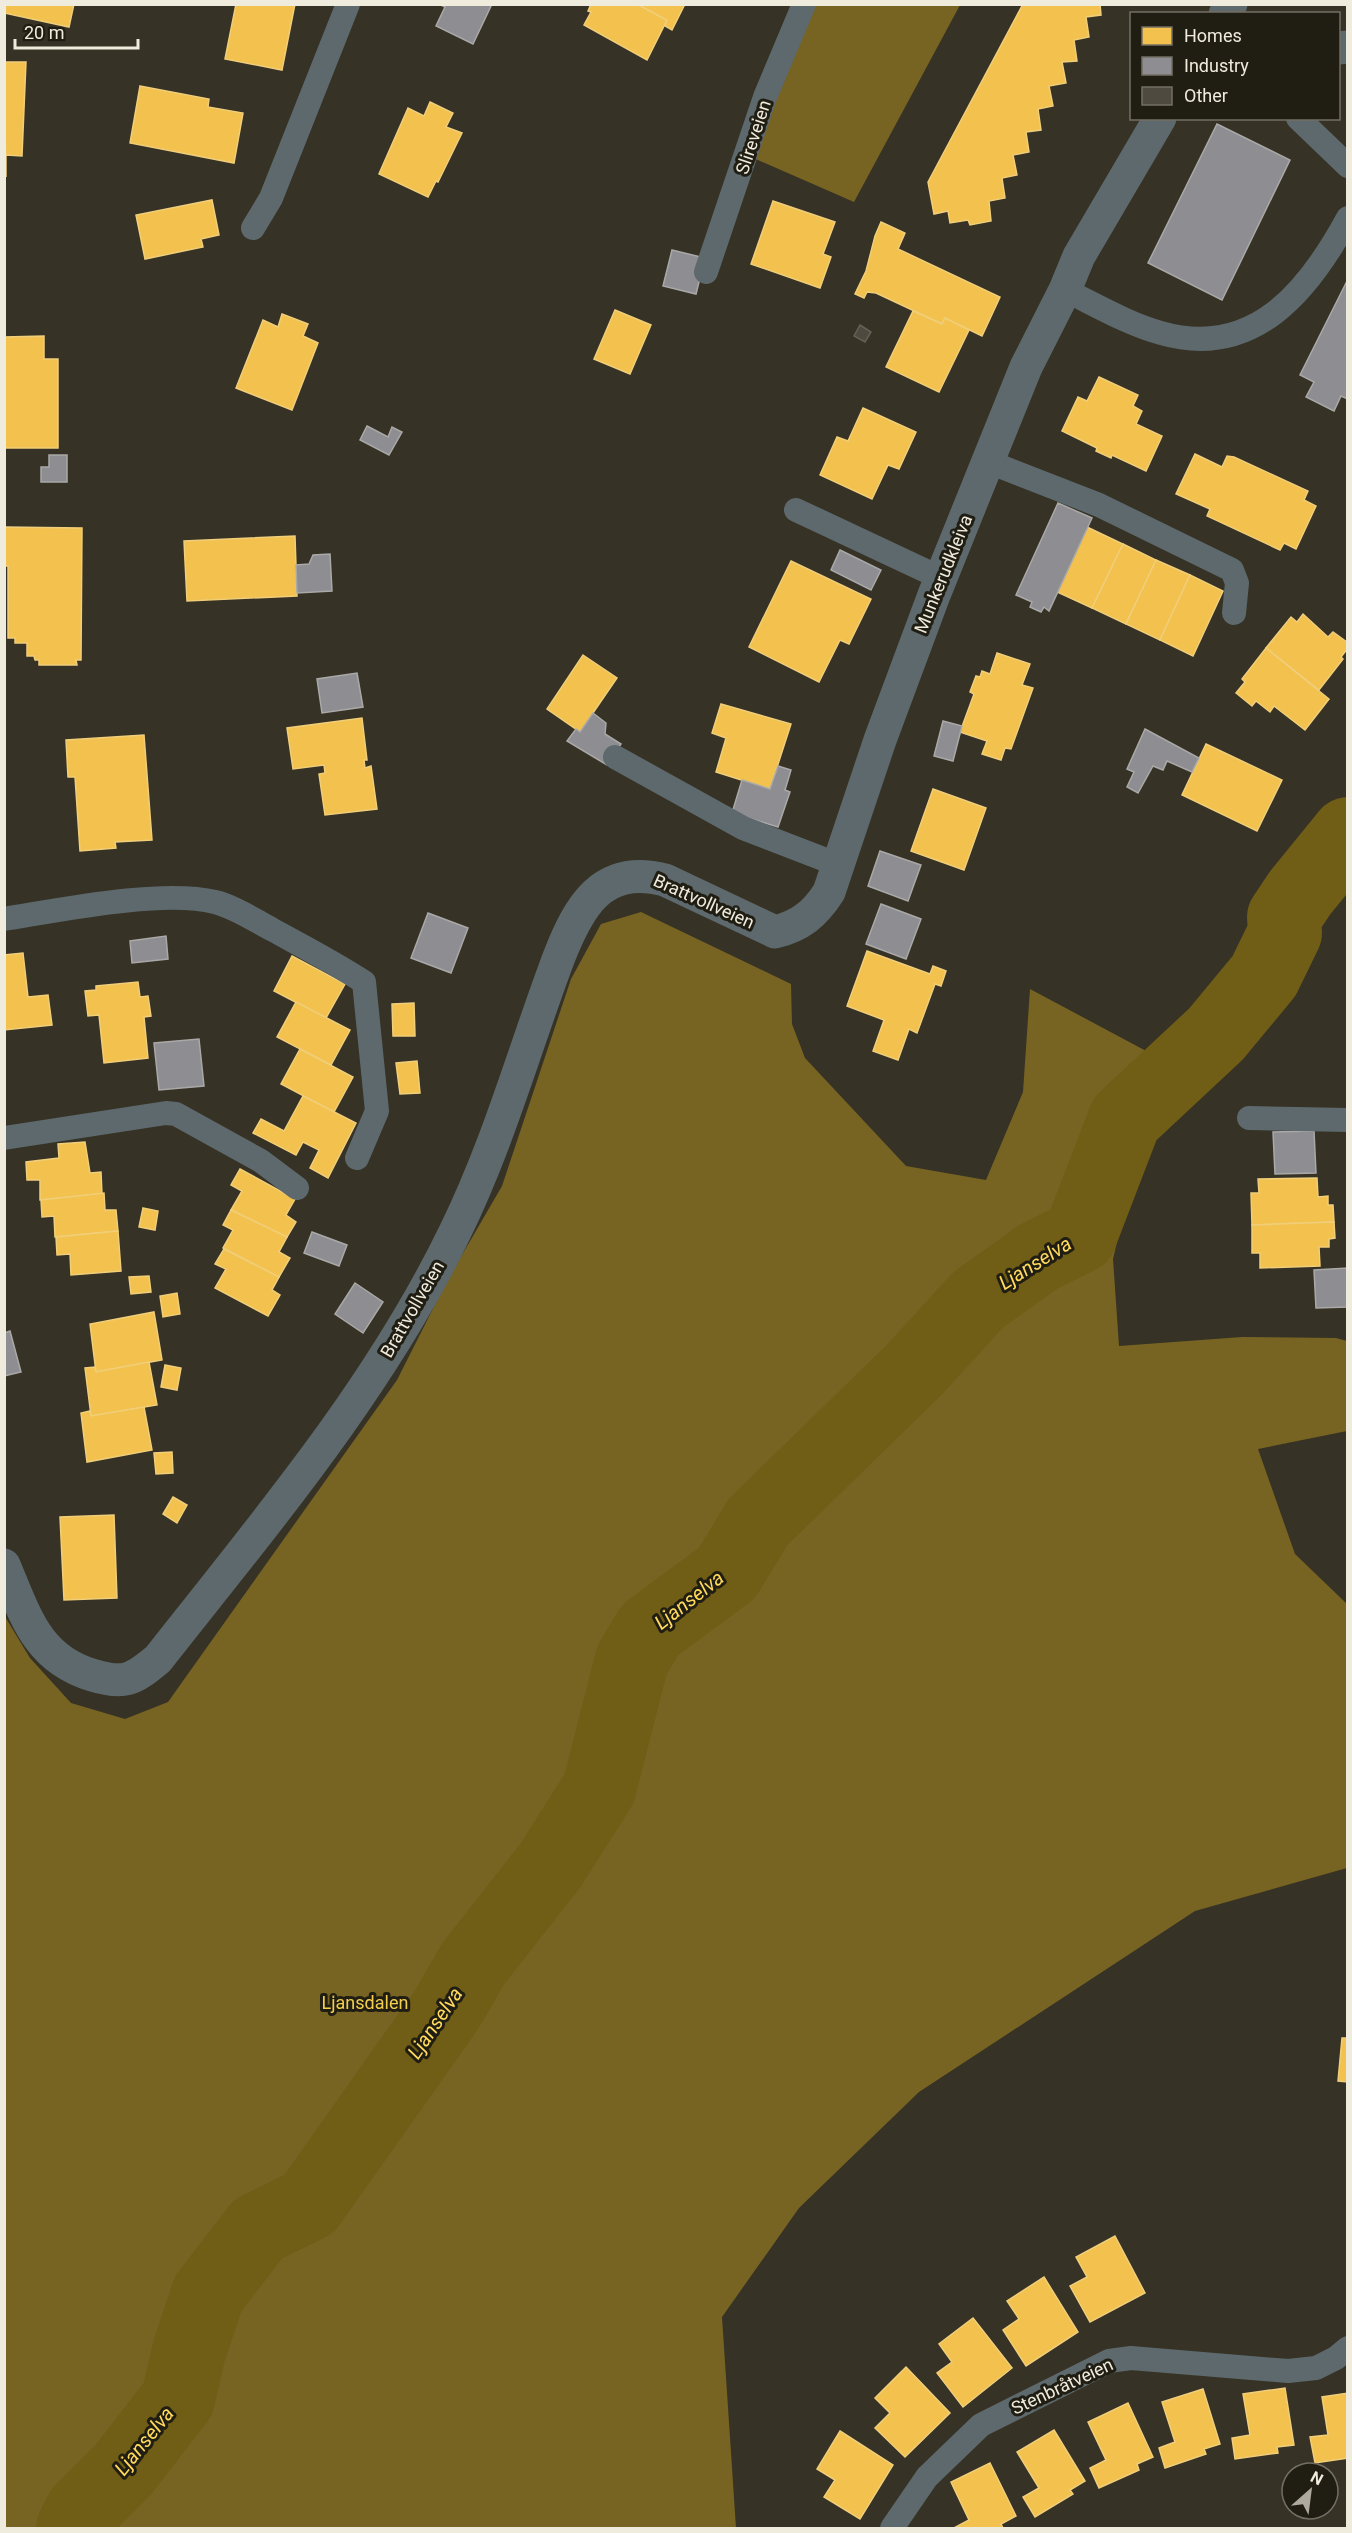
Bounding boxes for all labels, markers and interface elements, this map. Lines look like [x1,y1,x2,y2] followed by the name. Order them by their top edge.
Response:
[15,12,138,50] scale bar
[1130,12,1340,120] legend
[24,22,64,43] text: 20 m
[1184,25,1242,46] text: Homes
[1184,55,1249,76] text: Industry
[1184,85,1228,106] text: Other
[731,97,775,177] street label: Slireveien
[910,512,976,636] street label: Munkerudkleiva
[650,869,758,933] street label: Brattvollveien
[994,1231,1076,1295] water label: Ljanselva
[376,1257,448,1361] street label: Brattvollveien
[650,1566,728,1634] water label: Ljanselva
[402,1983,468,2063] water label: Ljanselva
[322,1992,408,2013] park label: Ljansdalen
[1008,2353,1116,2419] street label: Stenbråtveien
[109,2402,179,2480] water label: Ljanselva
[1280,2461,1340,2521] north arrow
[1307,2467,1326,2489] text: N

